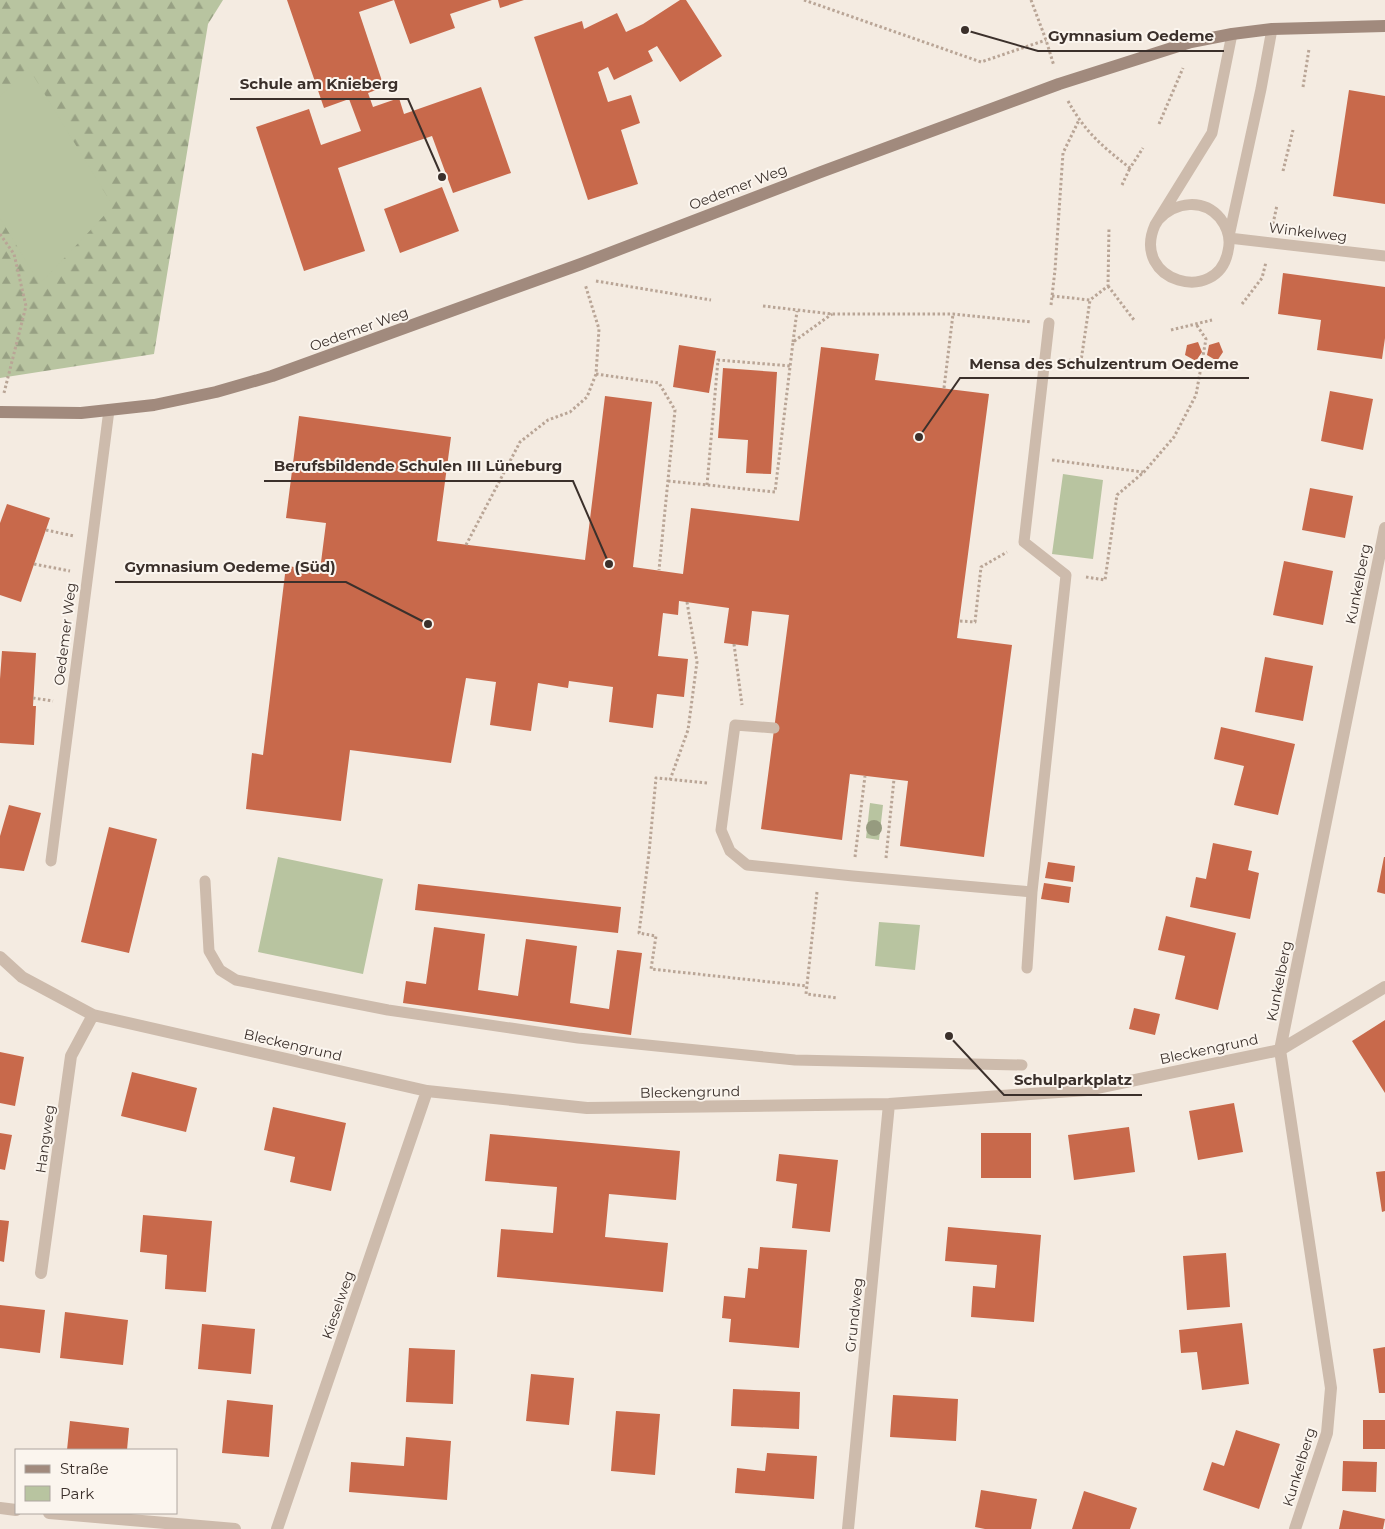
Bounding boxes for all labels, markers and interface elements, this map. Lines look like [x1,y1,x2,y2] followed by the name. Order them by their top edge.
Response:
[1038,21,1224,51] callout: Gymnasium Oedeme
[1048,26,1214,45] text: Gymnasium Oedeme
[230,69,408,99] callout: Schule am Knieberg
[240,74,398,93] text: Schule am Knieberg
[686,160,790,214] street label: Oedemer Weg
[1268,218,1348,246] street label: Winkelweg
[307,303,411,355] street label: Oedemer Weg
[960,348,1249,378] callout: Mensa des Schulzentrum Oedeme
[969,354,1239,373] text: Mensa des Schulzentrum Oedeme
[264,451,573,481] callout: Berufsbildende Schulen III Lüneburg
[274,456,562,475] text: Berufsbildende Schulen III Lüneburg
[1341,542,1375,626] street label: Kunkelberg
[115,552,346,582] callout: Gymnasium Oedeme (Süd)
[124,557,336,576] text: Gymnasium Oedeme (Süd)
[50,582,80,686] street label: Oedemer Weg
[1262,939,1296,1023] street label: Kunkelberg
[242,1025,344,1065] street label: Bleckengrund
[1158,1030,1260,1068] street label: Bleckengrund
[1004,1065,1142,1095] callout: Schulparkplatz
[1014,1070,1132,1089] text: Schulparkplatz
[640,1082,740,1102] street label: Bleckengrund
[31,1104,59,1174] street label: Hangweg
[318,1268,358,1342] street label: Kieselweg
[841,1277,867,1353] street label: Grundweg
[1278,1425,1320,1509] street label: Kunkelberg
[15,1449,178,1514] legend
[60,1459,109,1478] text: Straße
[60,1484,94,1503] text: Park

